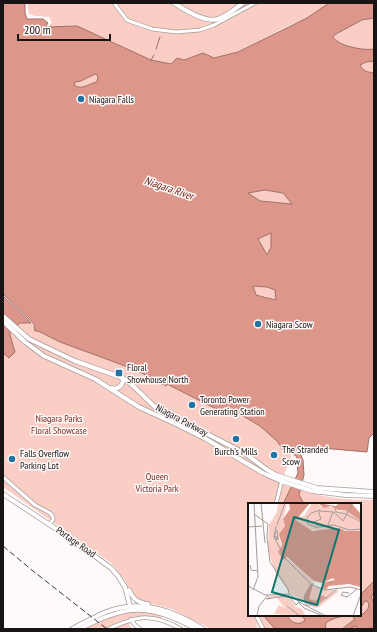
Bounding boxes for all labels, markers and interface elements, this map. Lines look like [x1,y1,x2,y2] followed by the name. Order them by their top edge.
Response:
[18,16,110,42] scale bar
[24,22,51,37] text: 200 m
[89,93,135,106] place label: Niagara Falls
[76,94,86,104] marker: Niagara Falls
[143,173,197,204] water label: Niagara River
[266,318,313,331] place label: Niagara Scow
[253,319,263,329] marker: Niagara Scow
[127,361,188,386] place label: Floral Showhouse North
[114,368,124,378] marker: Floral Showhouse North
[200,393,265,418] place label: Toronto Power Generating Station
[187,400,197,410] marker: Toronto Power Generating Station
[154,401,211,439] street label: Niagara Parkway
[31,412,87,437] park label: Niagara Parks Floral Showcase
[231,434,241,444] marker: Burch’s Mills
[282,443,328,468] place label: The Stranded Scow
[215,445,258,458] place label: Burch’s Mills
[20,447,69,472] place label: Falls Overflow Parking Lot
[269,450,279,460] marker: The Stranded Scow
[7,454,17,464] marker: Falls Overflow Parking Lot
[134,470,179,495] park label: Queen Victoria Park
[248,503,361,616] inset map
[53,524,99,560] street label: Portage Road

